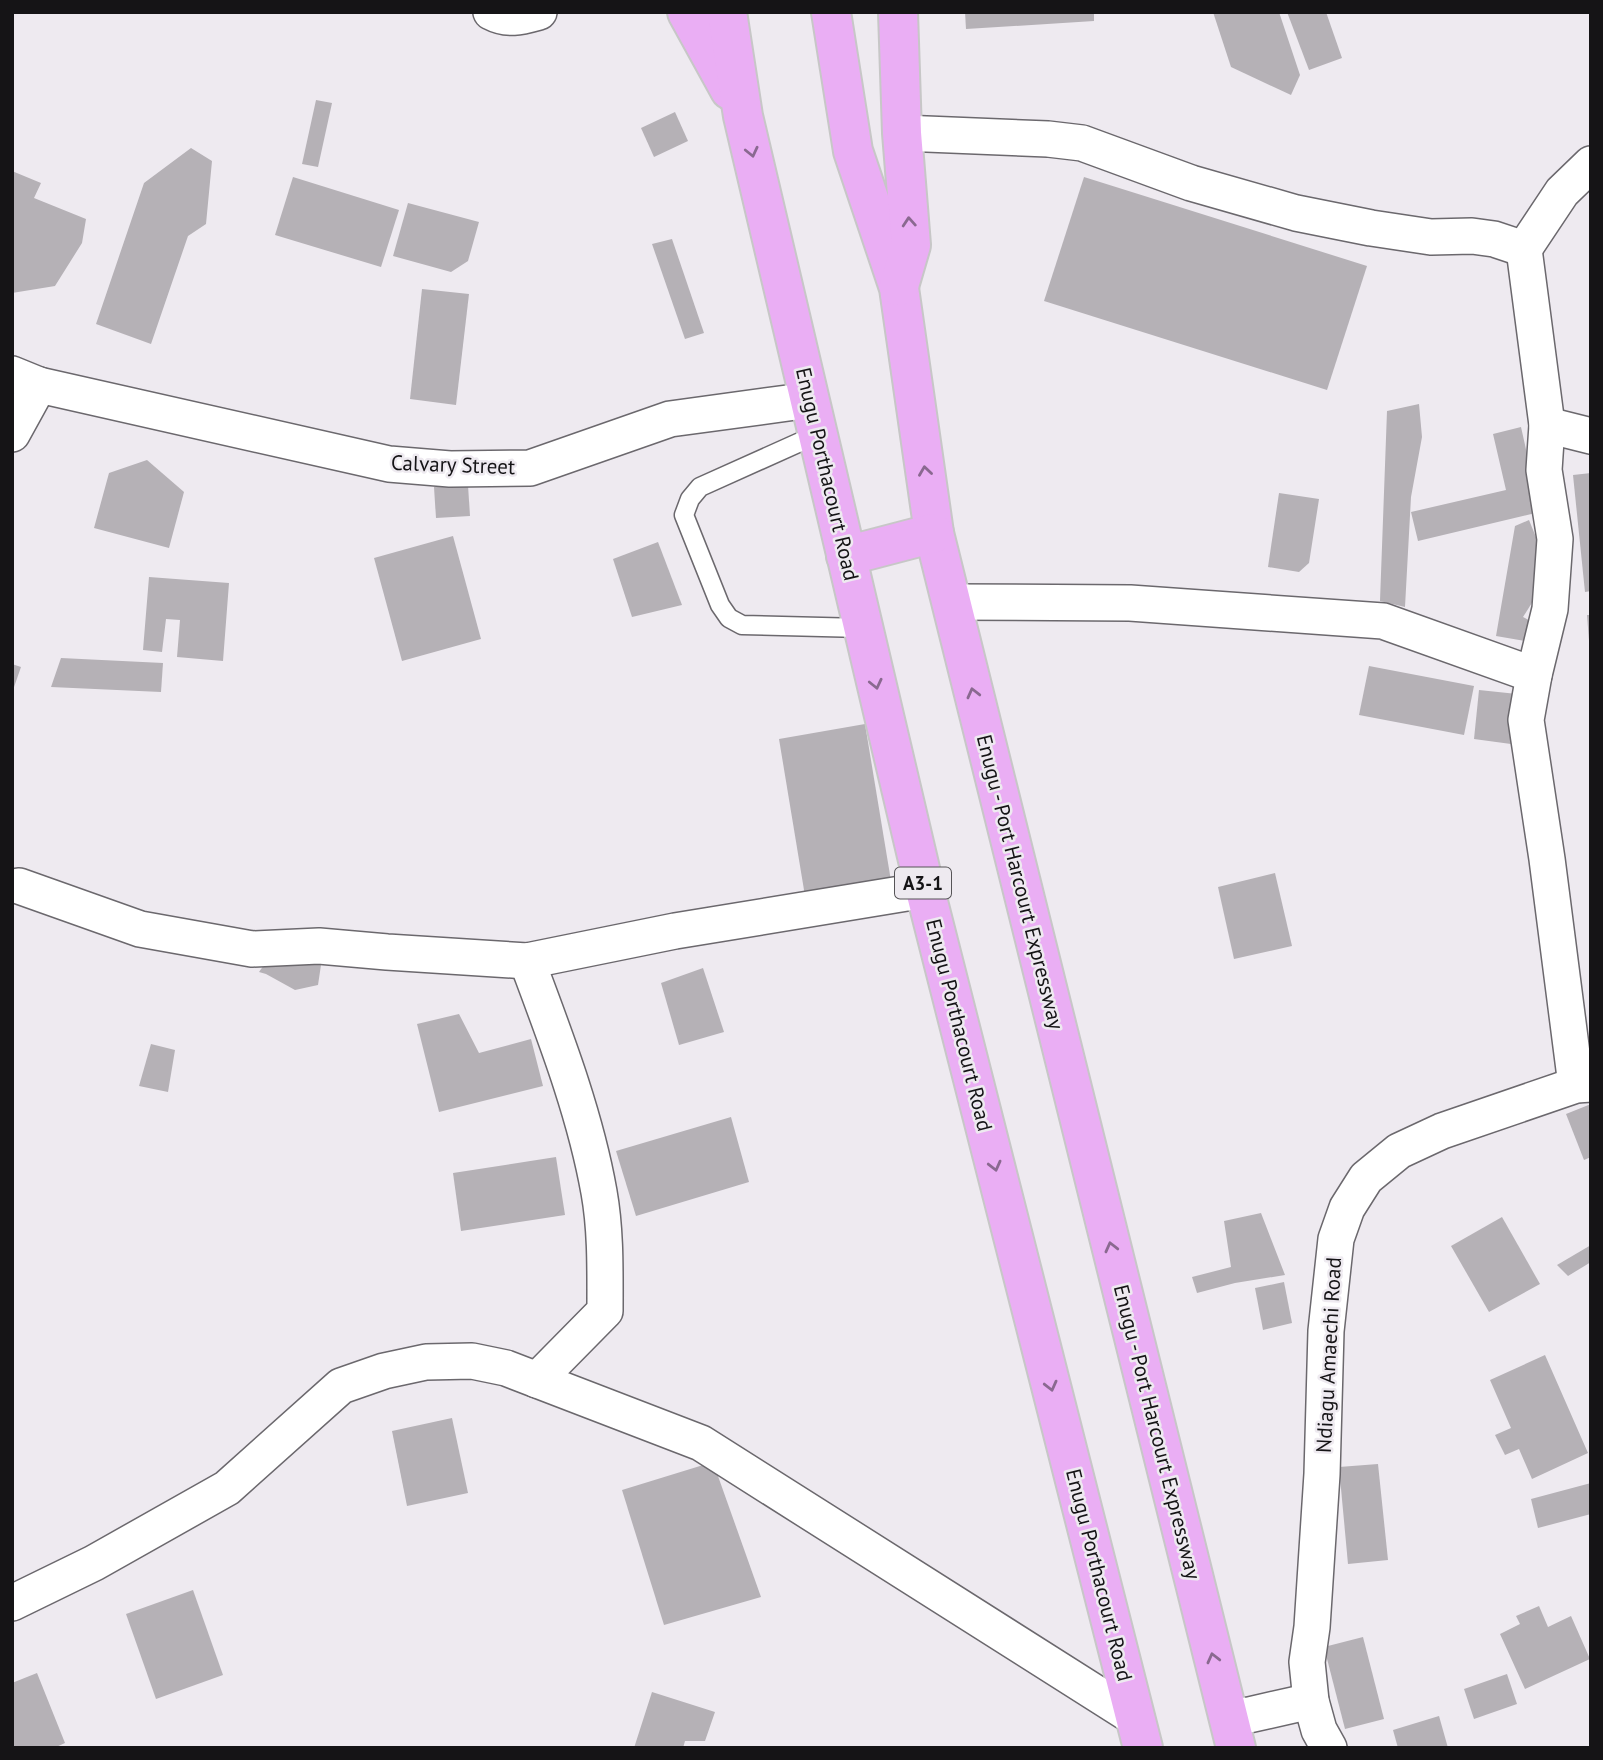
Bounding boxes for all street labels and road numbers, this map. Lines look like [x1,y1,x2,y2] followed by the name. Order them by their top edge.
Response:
[790,365,865,583] street label: Enugu Porthacourt Road
[391,449,516,480] street label: Calvary Street
[971,732,1070,1032] street label: Enugu - Port Harcourt Expressway
[895,868,951,898] road number: A3-1
[920,916,999,1134] street label: Enugu Porthacourt Road
[1310,1256,1347,1453] street label: Ndiagu Amaechi Road
[1108,1282,1207,1582] street label: Enugu - Port Harcourt Expressway
[1060,1466,1139,1684] street label: Enugu Porthacourt Road

